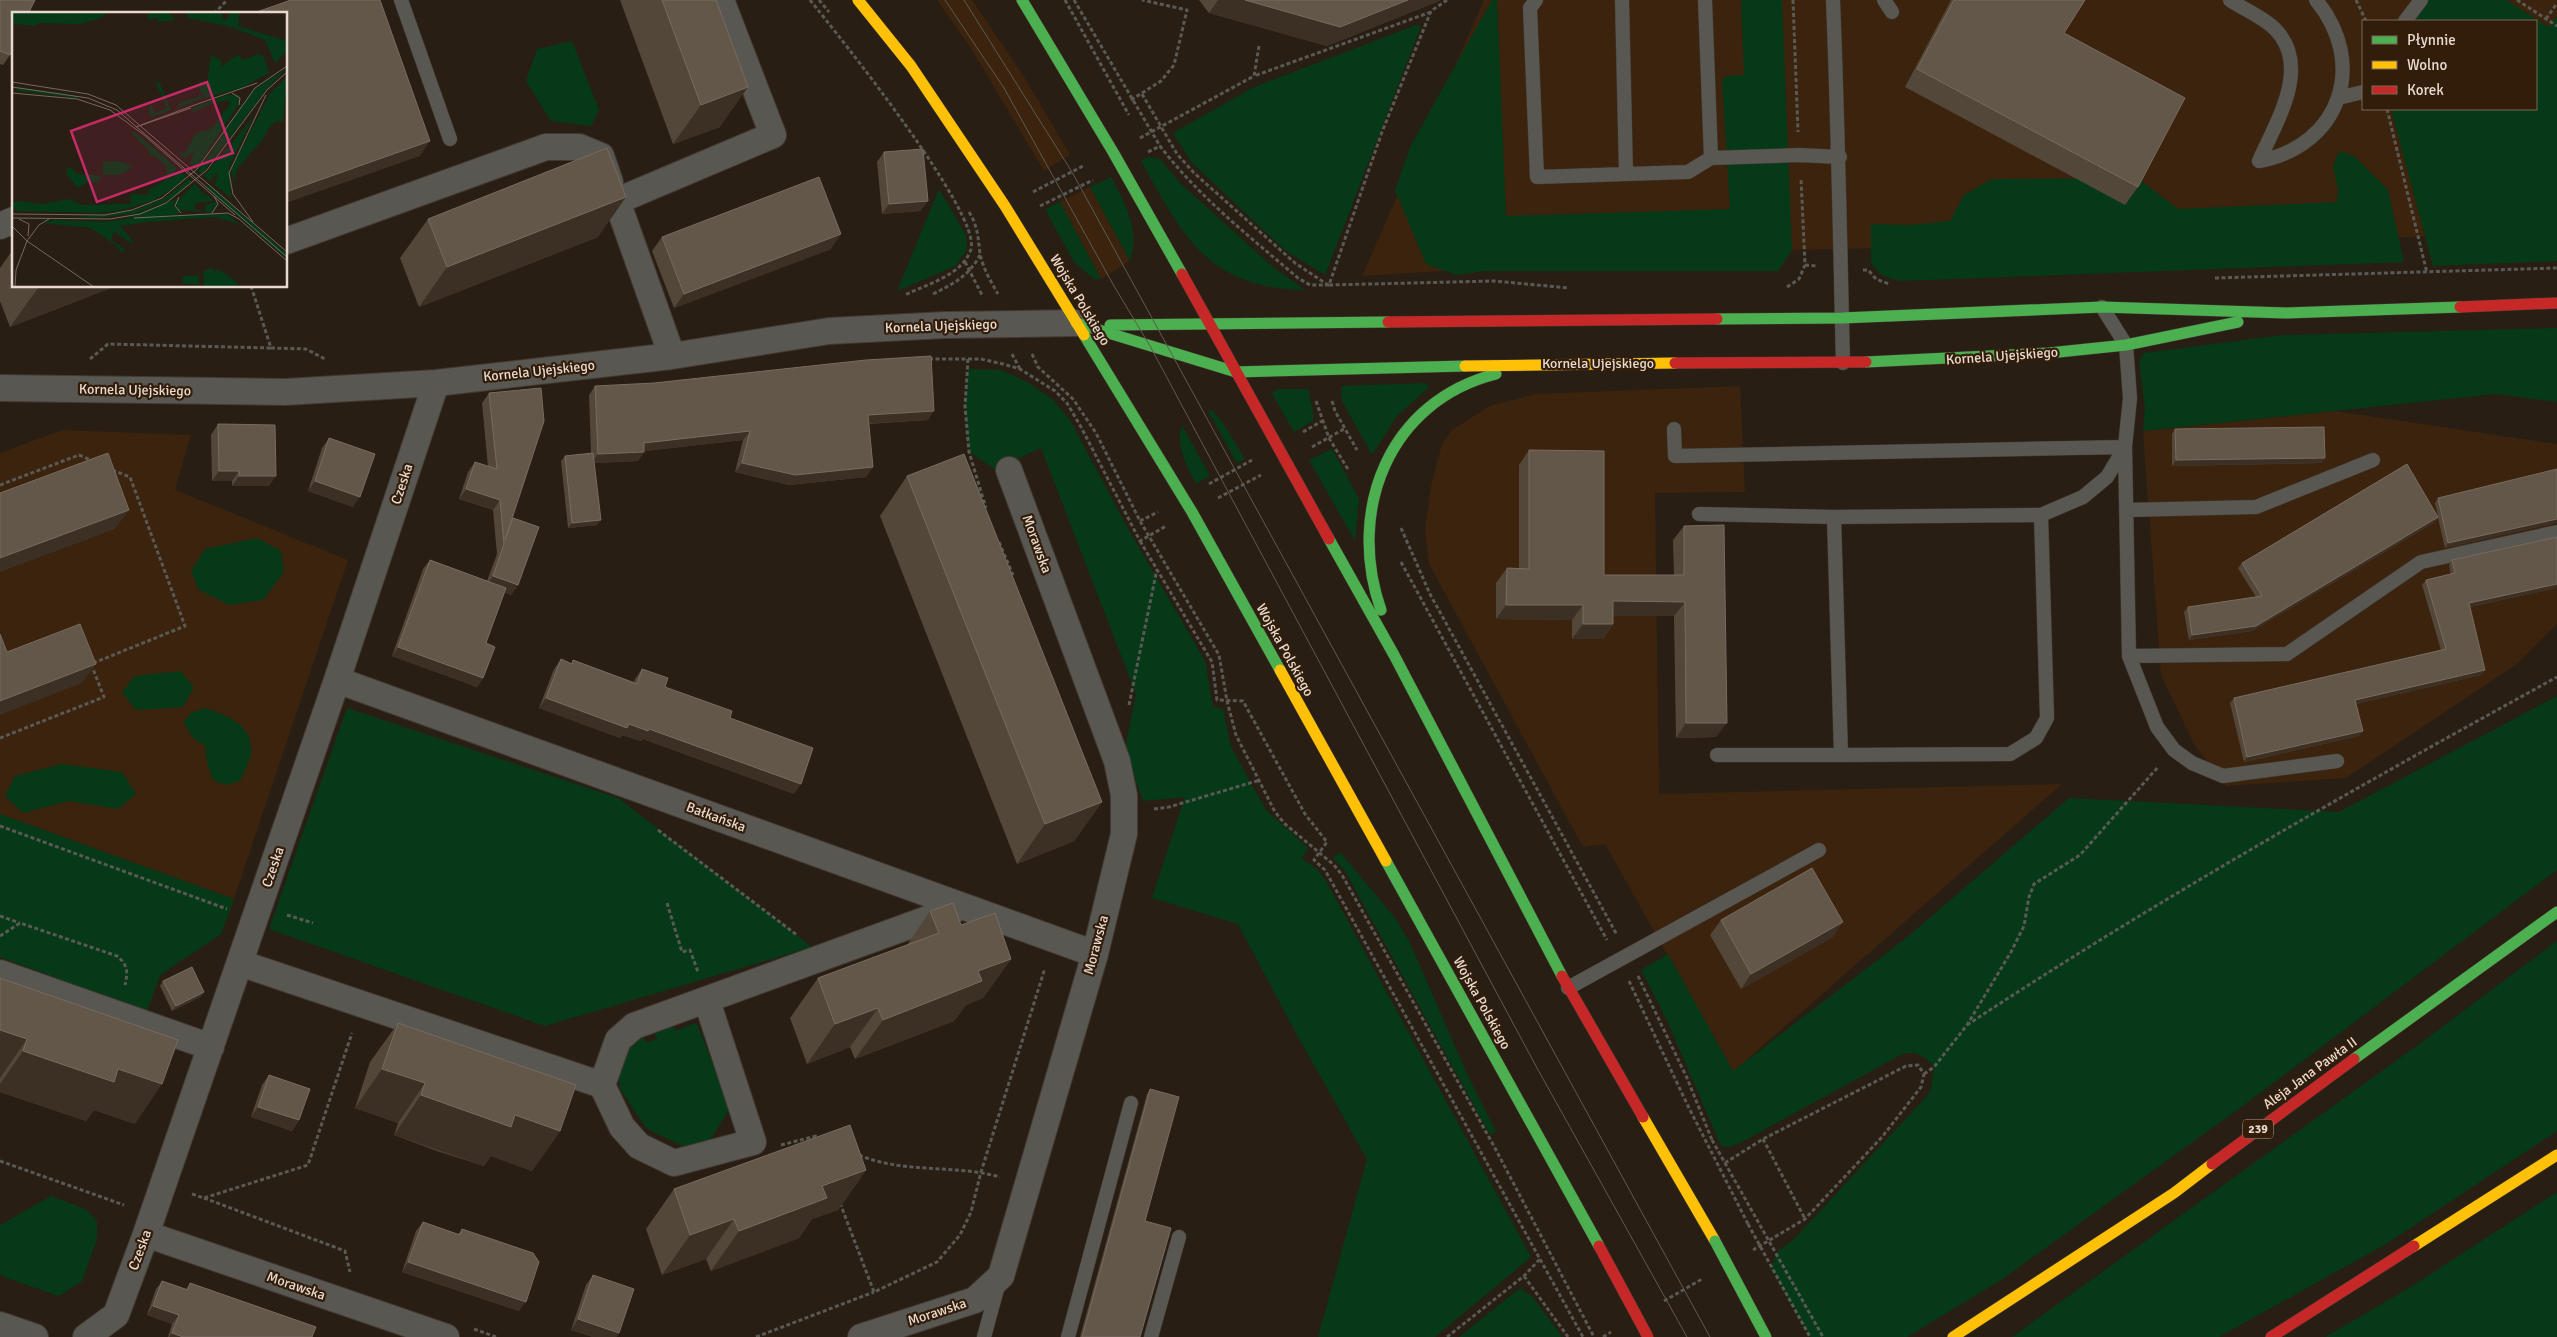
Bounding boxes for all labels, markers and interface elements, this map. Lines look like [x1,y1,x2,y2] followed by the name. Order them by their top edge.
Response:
[12,12,288,288] inset map
[2362,20,2537,110] legend
[2407,31,2456,49] text: Płynnie
[2407,56,2448,74] text: Wolno
[2407,81,2444,99] text: Korek
[1046,251,1114,349] street label: Wojska Polskiego
[885,316,997,336] street label: Kornela Ujejskiego
[1945,344,2059,368] street label: Kornela Ujejskiego
[1542,355,1654,372] street label: Kornela Ujejskiego
[482,357,596,385] street label: Kornela Ujejskiego
[79,381,191,399] street label: Kornela Ujejskiego
[387,462,417,506] street label: Czeska
[1019,512,1055,576] street label: Morawska
[1253,601,1317,699] street label: Wojska Polskiego
[684,798,748,836] street label: Bałkańska
[258,844,288,890] street label: Czeska
[1080,913,1112,977] street label: Morawska
[1450,954,1514,1052] street label: Wojska Polskiego
[2260,1033,2360,1113] street label: Aleja Jana Pawła II
[2243,1120,2273,1138] road number: 239
[125,1227,155,1273] street label: Czeska
[264,1268,328,1304] street label: Morawska
[905,1295,969,1329] street label: Morawska

